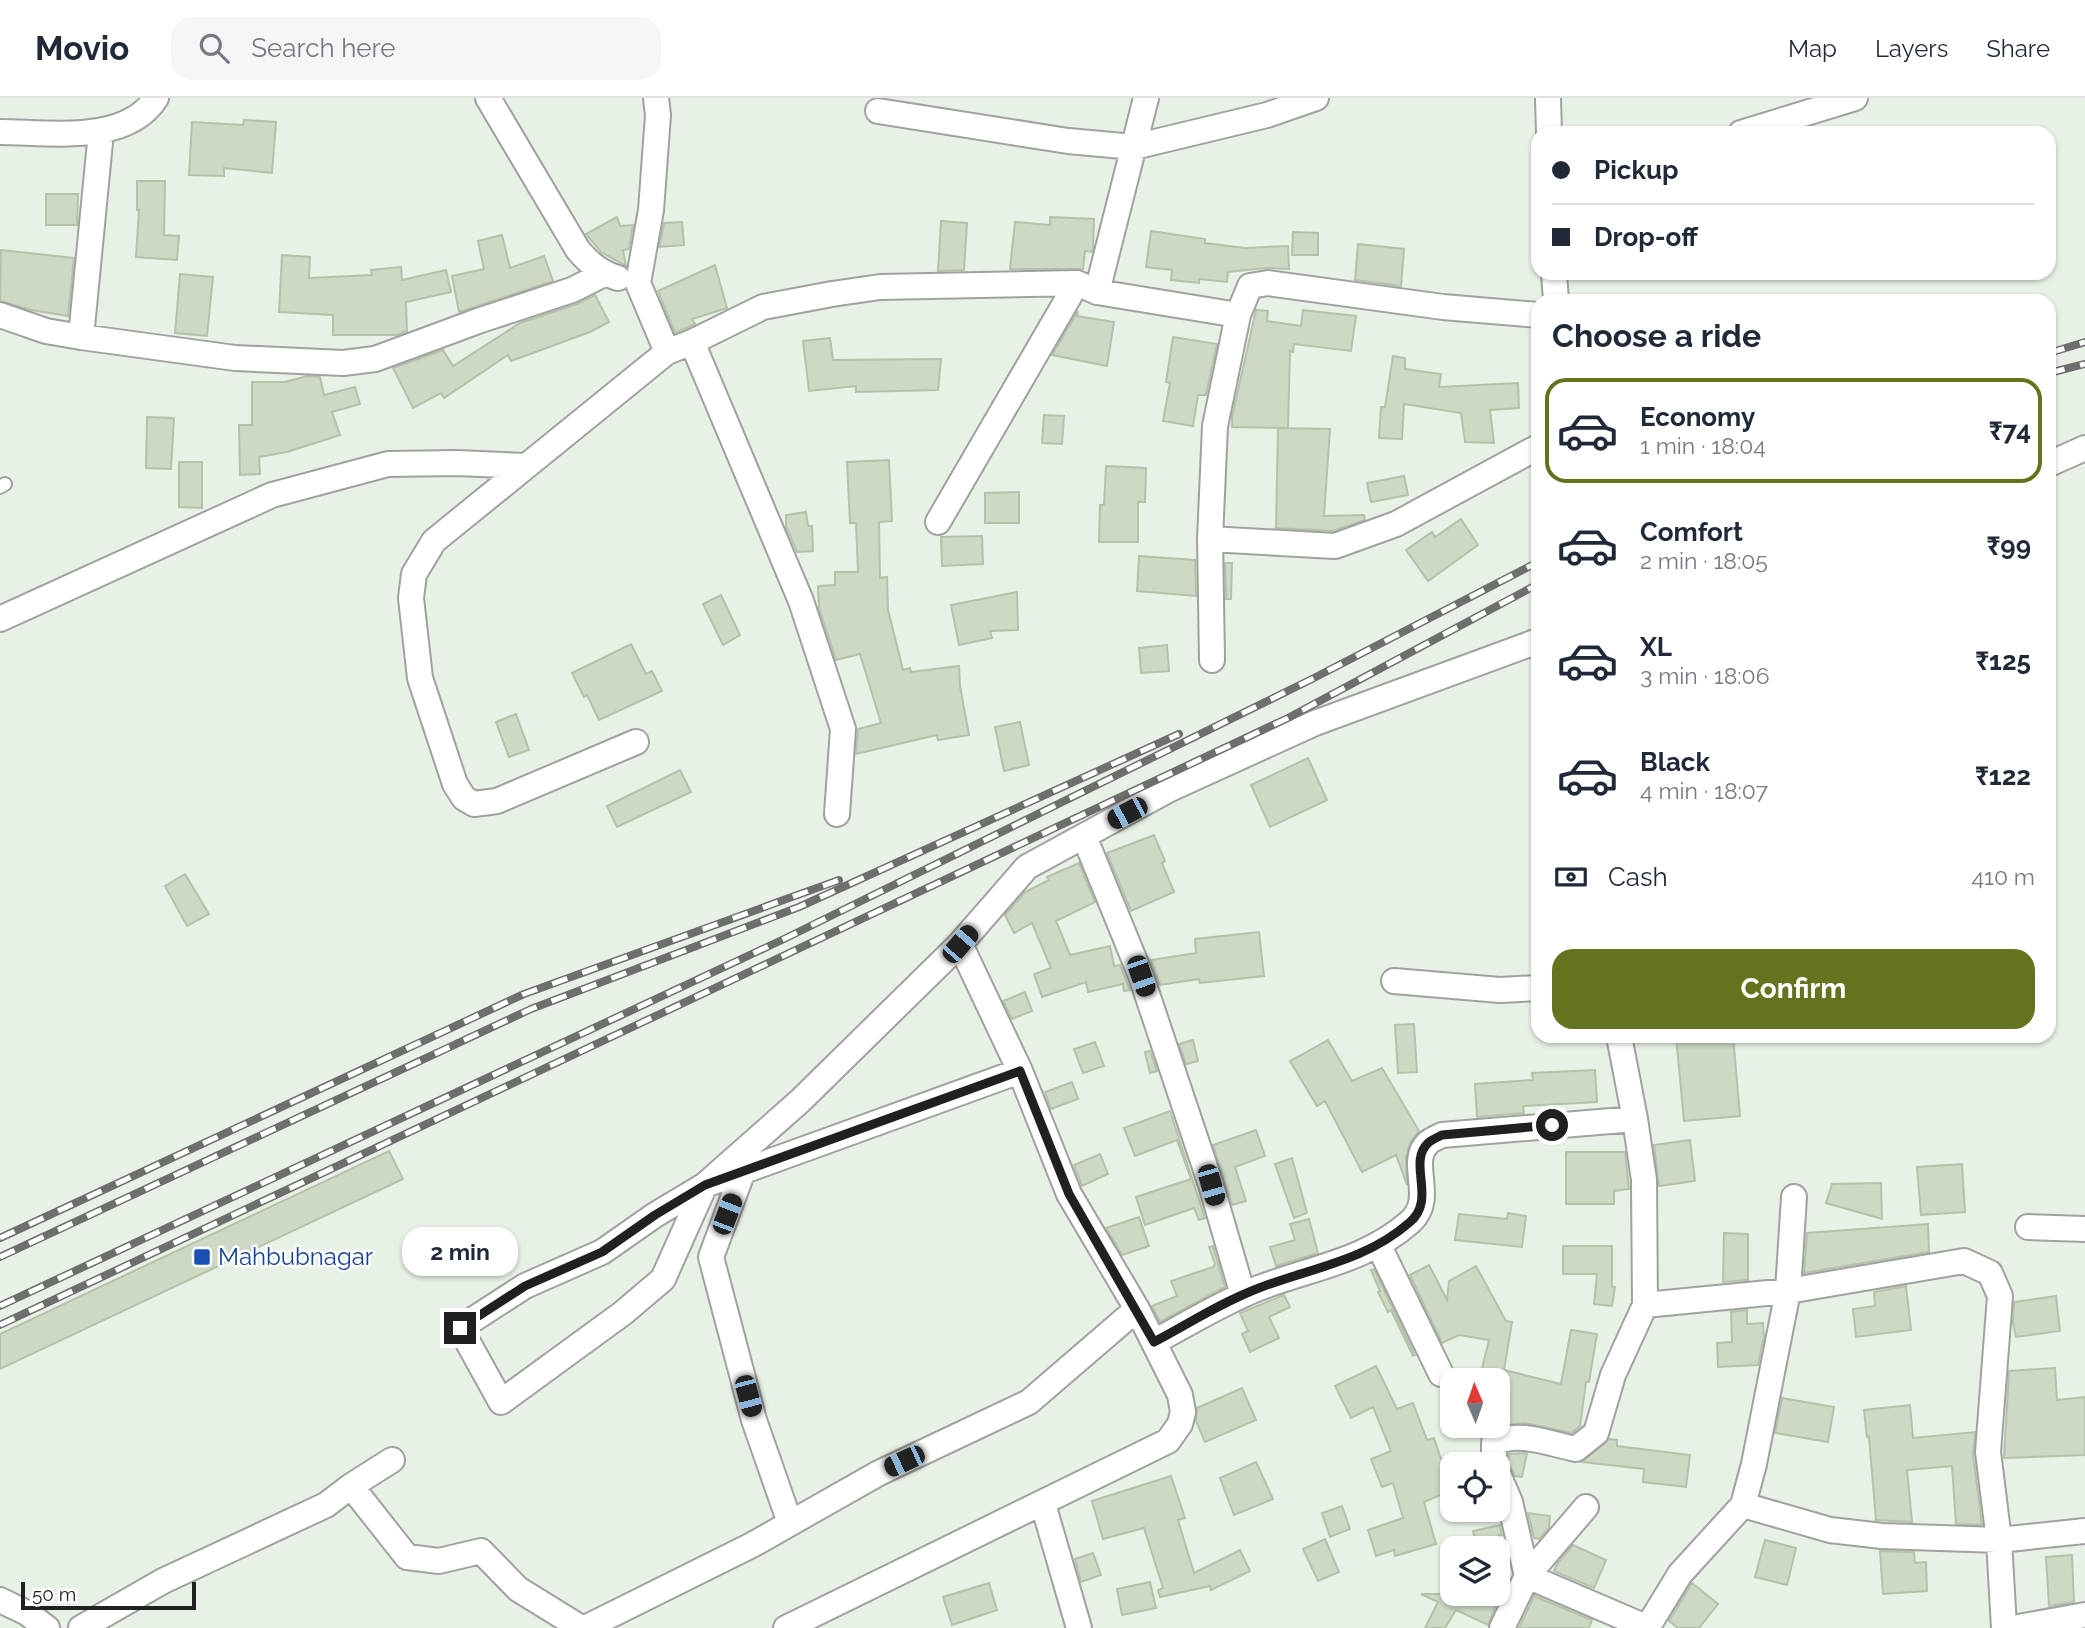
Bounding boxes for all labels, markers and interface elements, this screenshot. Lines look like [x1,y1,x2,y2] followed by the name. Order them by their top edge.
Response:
[171,17,661,80] search box
[35,29,129,68] text: Movio
[195,29,233,67] icon: search
[251,33,396,63] text: Search here
[1788,34,1837,63] text: Map
[1875,34,1948,63] text: Layers
[1986,34,2050,63] text: Share
[1594,155,1679,185] text: Pickup
[1594,222,1698,252] text: Drop-off
[1552,317,1761,354] text: Choose a ride
[1556,399,1619,462] icon: car
[1640,402,1755,432] text: Economy
[1989,416,2031,446] text: ₹74
[1640,432,1766,459] text: 1 min · 18:04
[1556,514,1619,577] icon: car
[1640,517,1743,547] text: Comfort
[1986,531,2031,561] text: ₹99
[1640,547,1768,574] text: 2 min · 18:05
[1556,629,1619,692] icon: car
[1640,632,1672,662] text: XL
[1975,646,2031,676] text: ₹125
[1640,662,1770,689] text: 3 min · 18:06
[1556,744,1619,807] icon: car
[1640,747,1710,777] text: Black
[1975,761,2031,791] text: ₹122
[1640,777,1768,804] text: 4 min · 18:07
[1104,794,1151,832] car
[1552,858,1590,896] icon: cash
[1608,862,1668,892] text: Cash
[1972,863,2035,890] text: 410 m
[939,921,982,967] car
[1552,949,2035,1029] button: Confirm
[1125,953,1158,999] car
[1536,1109,1568,1141] route start
[1196,1162,1227,1208] car
[710,1191,745,1237] car
[402,1226,518,1276] callout: 2 min
[430,1238,490,1265] text: 2 min
[218,1242,374,1271] place label: Mahbubnagar
[192,1247,212,1267] marker: Mahbubnagar
[444,1312,476,1344] route end
[1440,1368,1510,1438] north arrow
[1440,1368,1510,1606] map controls
[733,1373,764,1419] car
[881,1443,928,1479] car
[1440,1452,1510,1522] button: locate
[1440,1536,1510,1606] button: layers
[21,1579,196,1611] scale bar
[32,1583,76,1605] text: 50 m

